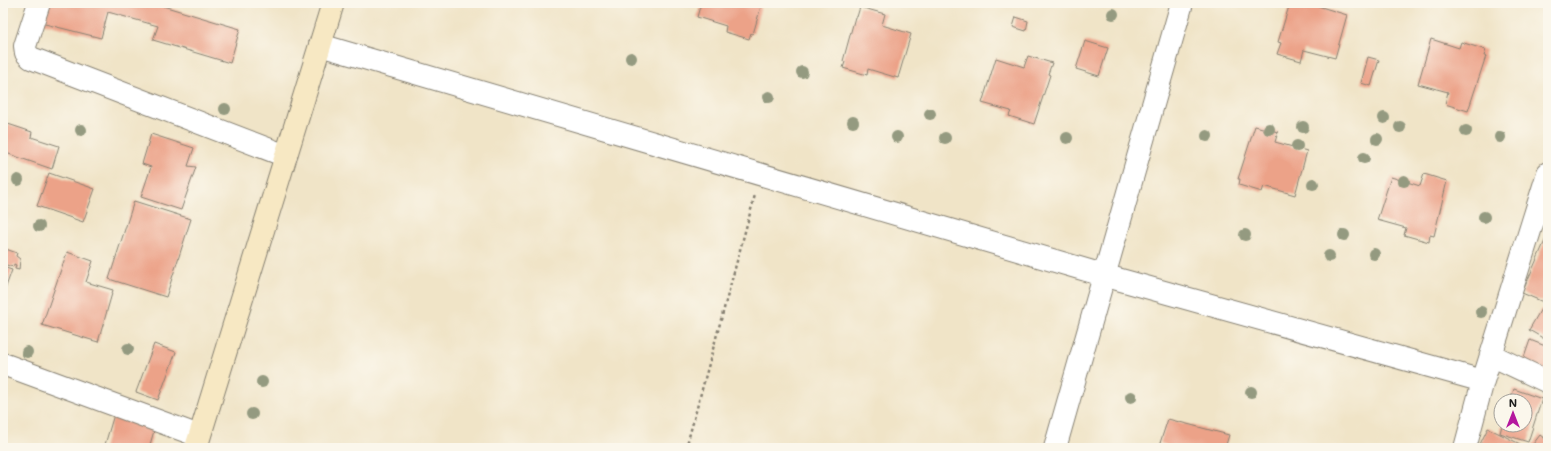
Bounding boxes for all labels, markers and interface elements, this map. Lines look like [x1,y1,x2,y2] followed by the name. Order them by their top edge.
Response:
[1493,393,1533,433] north arrow
[1509,395,1517,410] text: N

